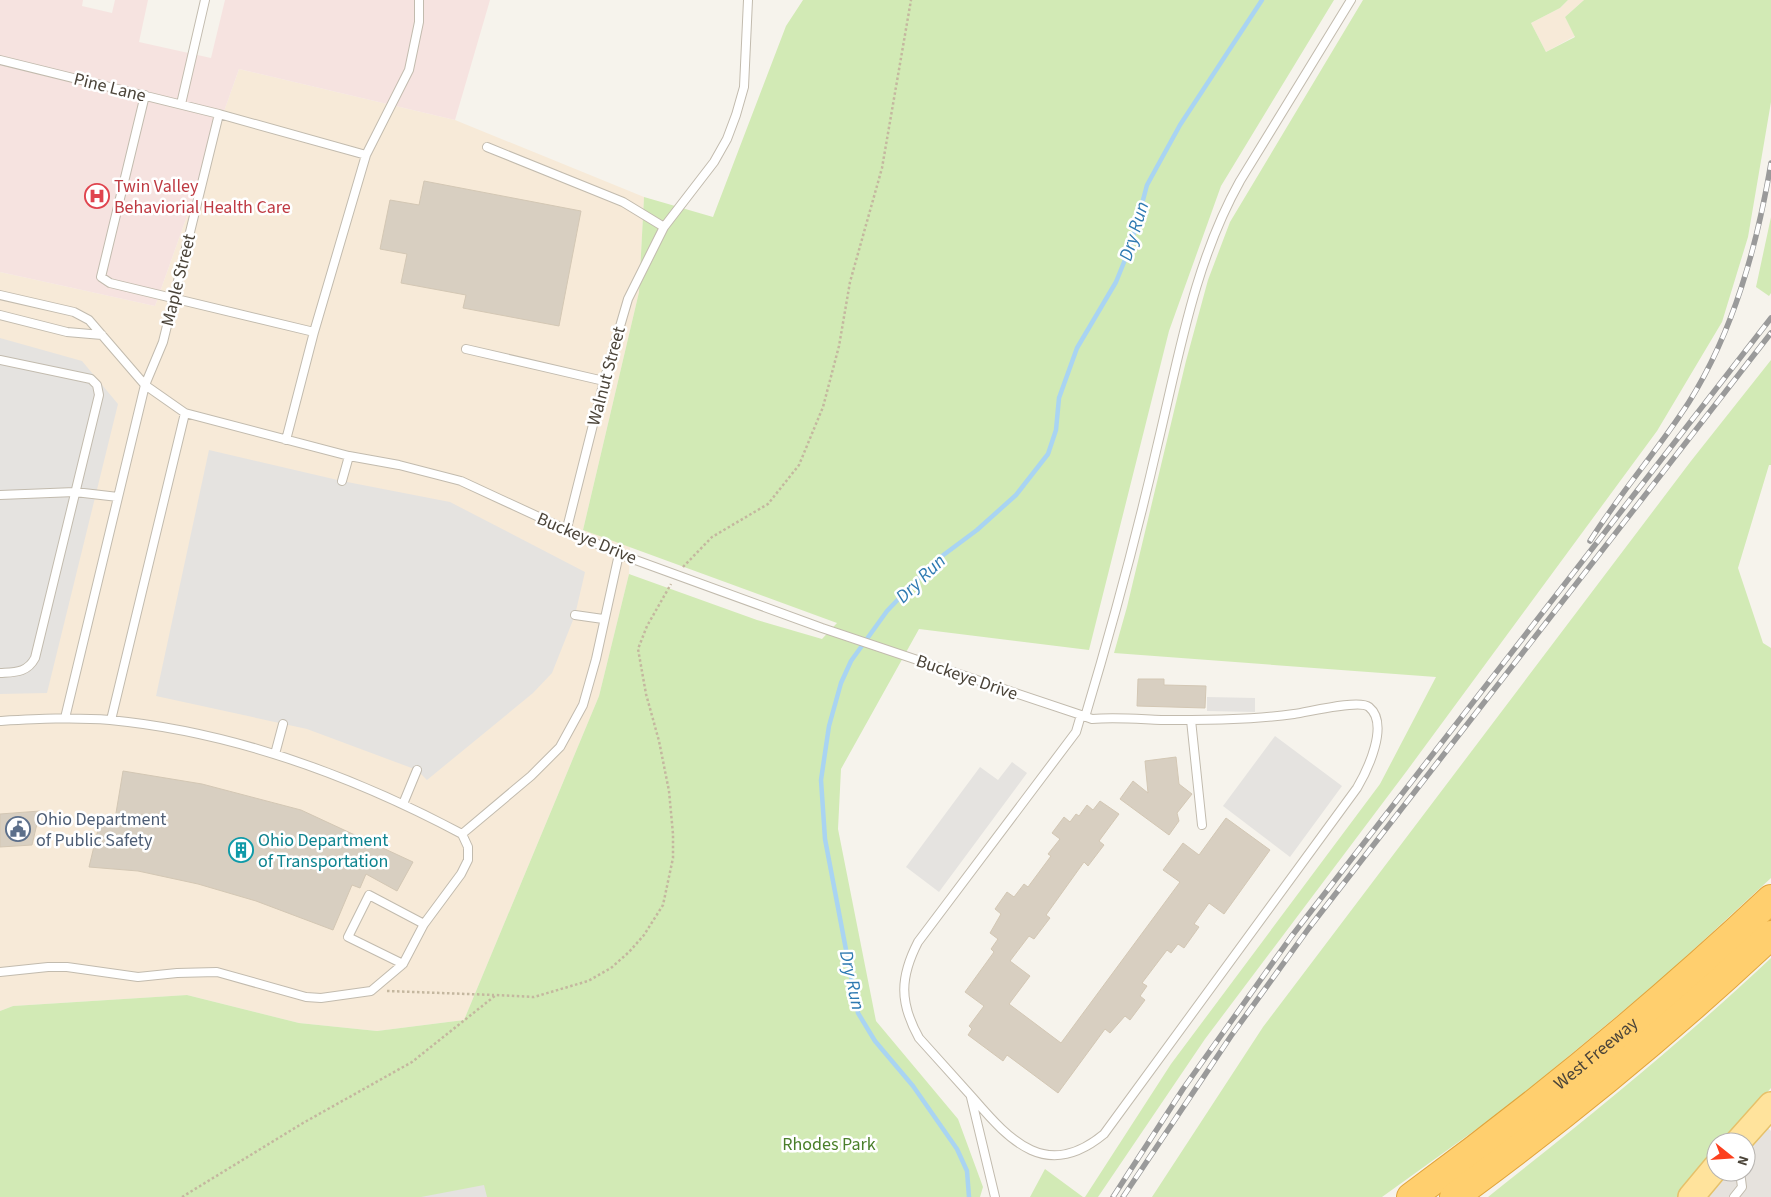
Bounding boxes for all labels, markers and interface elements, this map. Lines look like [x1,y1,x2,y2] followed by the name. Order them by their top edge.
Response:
[71,66,149,109] street label: Pine Lane
[114,174,291,220] place label: Twin Valley Behaviorial Health Care
[84,183,110,209] hospital icon: Twin Valley Behaviorial Health Care
[1113,198,1156,264] water label: Dry Run
[155,231,202,329] street label: Maple Street
[581,324,632,429] street label: Walnut Street
[533,506,641,571] street label: Buckeye Drive
[890,548,952,610] water label: Dry Run
[913,648,1021,707] street label: Buckeye Drive
[36,807,166,853] place label: Ohio Department of Public Safety
[5,816,31,842] public building icon: Ohio Department of Public Safety
[258,828,388,874] place label: Ohio Department of Transportation
[228,837,254,863] building icon: Ohio Department of Transportation
[832,948,871,1013] water label: Dry Run
[1548,1011,1644,1096] street label: West Freeway
[782,1132,876,1157] park label: Rhodes Park
[1706,1132,1756,1182] north arrow
[1732,1153,1753,1168] text: N

